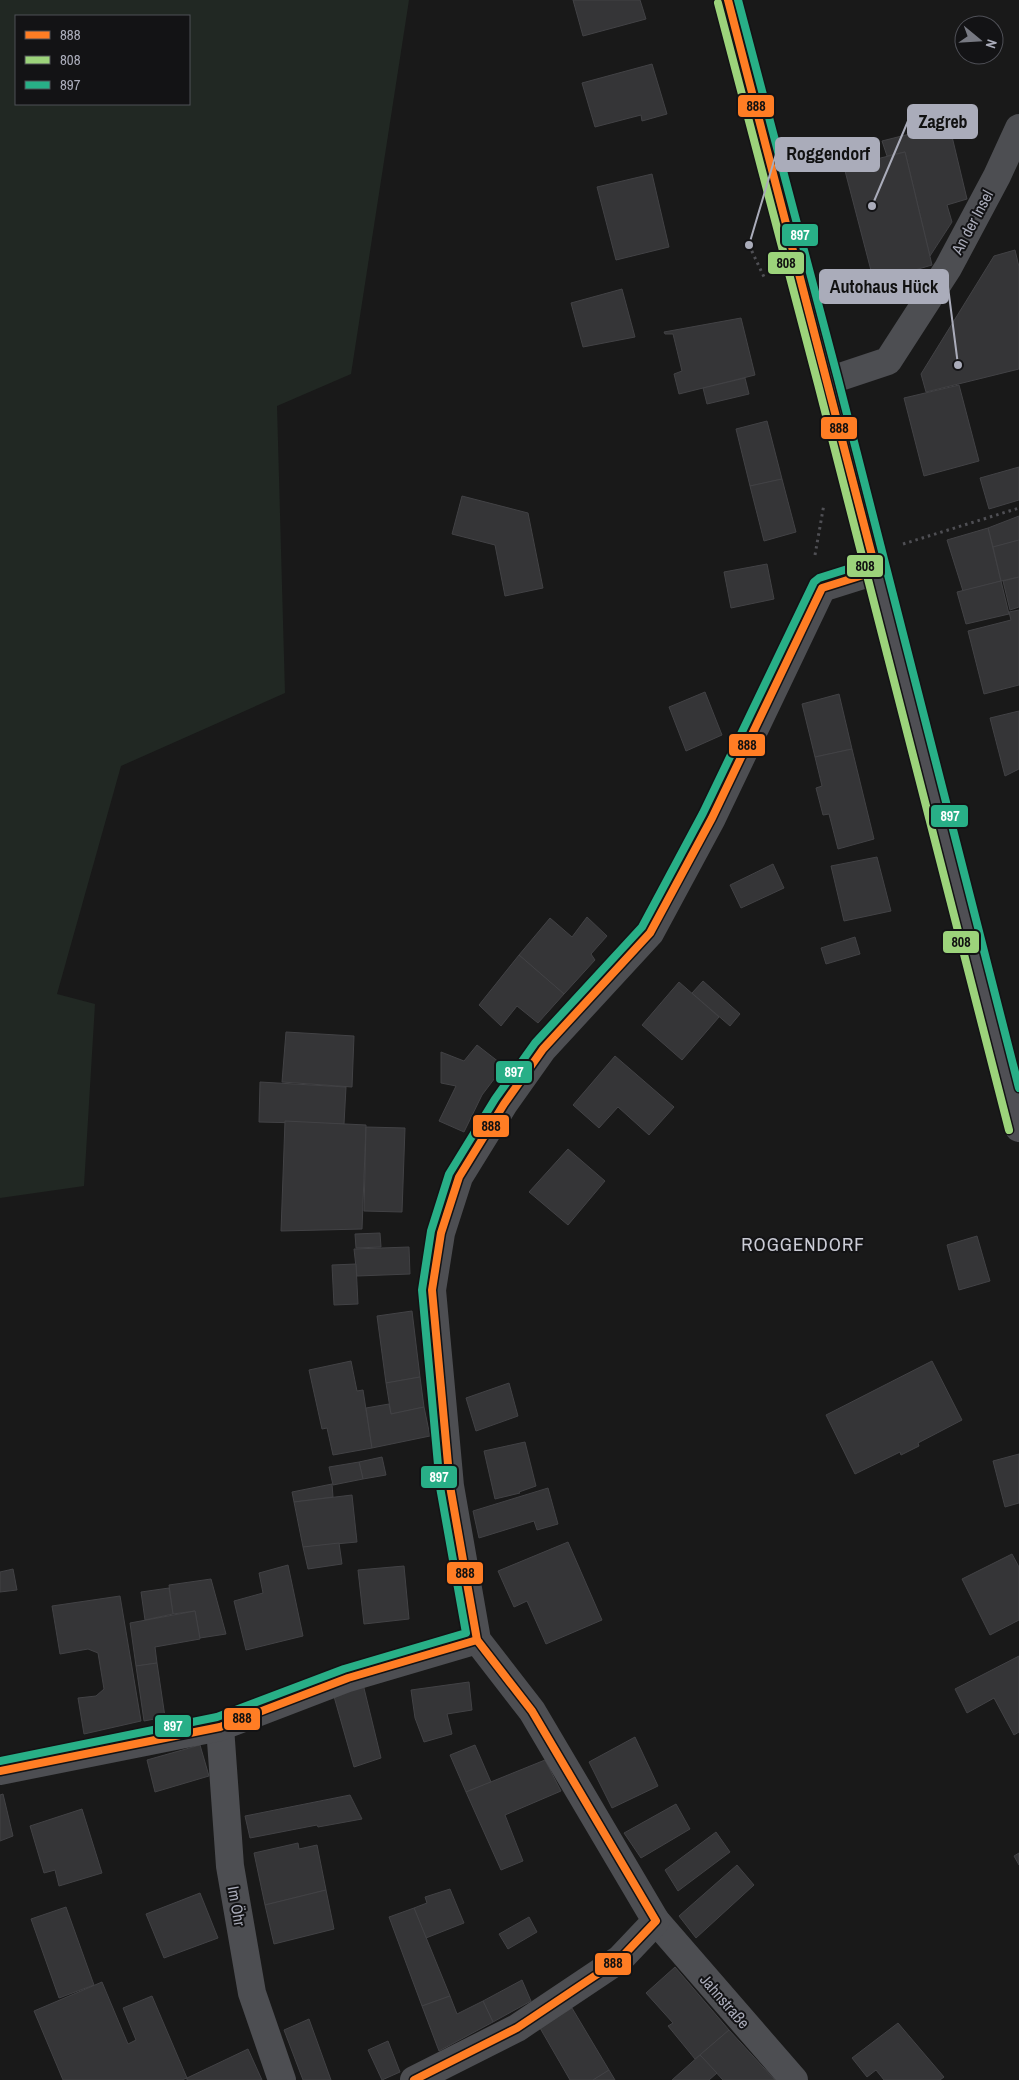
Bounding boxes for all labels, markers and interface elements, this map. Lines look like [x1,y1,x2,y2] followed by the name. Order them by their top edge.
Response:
[15,15,190,105] legend
[954,15,1004,65] north arrow
[60,24,81,45] text: 888
[982,37,1001,51] text: N
[60,49,81,70] text: 808
[60,74,81,95] text: 897
[737,94,775,118] line badge: 888
[746,97,766,115] text: 888
[908,105,977,138] callout: Zagreb
[918,109,968,134] text: Zagreb
[776,138,879,171] callout: Roggendorf
[786,141,870,166] text: Roggendorf
[945,186,998,259] street label: An der Insel
[781,223,819,247] line badge: 897
[790,226,810,244] text: 897
[767,251,805,275] line badge: 808
[776,254,796,272] text: 808
[820,270,948,303] callout: Autohaus Hück
[830,274,939,299] text: Autohaus Hück
[820,416,858,440] line badge: 888
[829,419,849,437] text: 888
[846,554,884,578] line badge: 808
[855,557,875,575] text: 808
[728,733,766,757] line badge: 888
[737,736,757,754] text: 888
[930,804,969,828] line badge: 897
[940,807,960,825] text: 897
[942,930,980,954] line badge: 808
[951,933,971,951] text: 808
[495,1060,533,1084] line badge: 897
[504,1063,524,1081] text: 897
[472,1114,510,1138] line badge: 888
[481,1117,501,1135] text: 888
[741,1231,865,1257] district label: ROGGENDORF
[420,1465,458,1489] line badge: 897
[429,1468,449,1486] text: 897
[446,1561,484,1585] line badge: 888
[455,1564,475,1582] text: 888
[223,1707,261,1731] line badge: 888
[232,1709,252,1727] text: 888
[154,1714,192,1738] line badge: 897
[163,1717,183,1735] text: 897
[223,1884,251,1928] street label: Im Öhr
[594,1952,632,1976] line badge: 888
[603,1954,623,1972] text: 888
[695,1969,755,2033] street label: Jahnstraße

